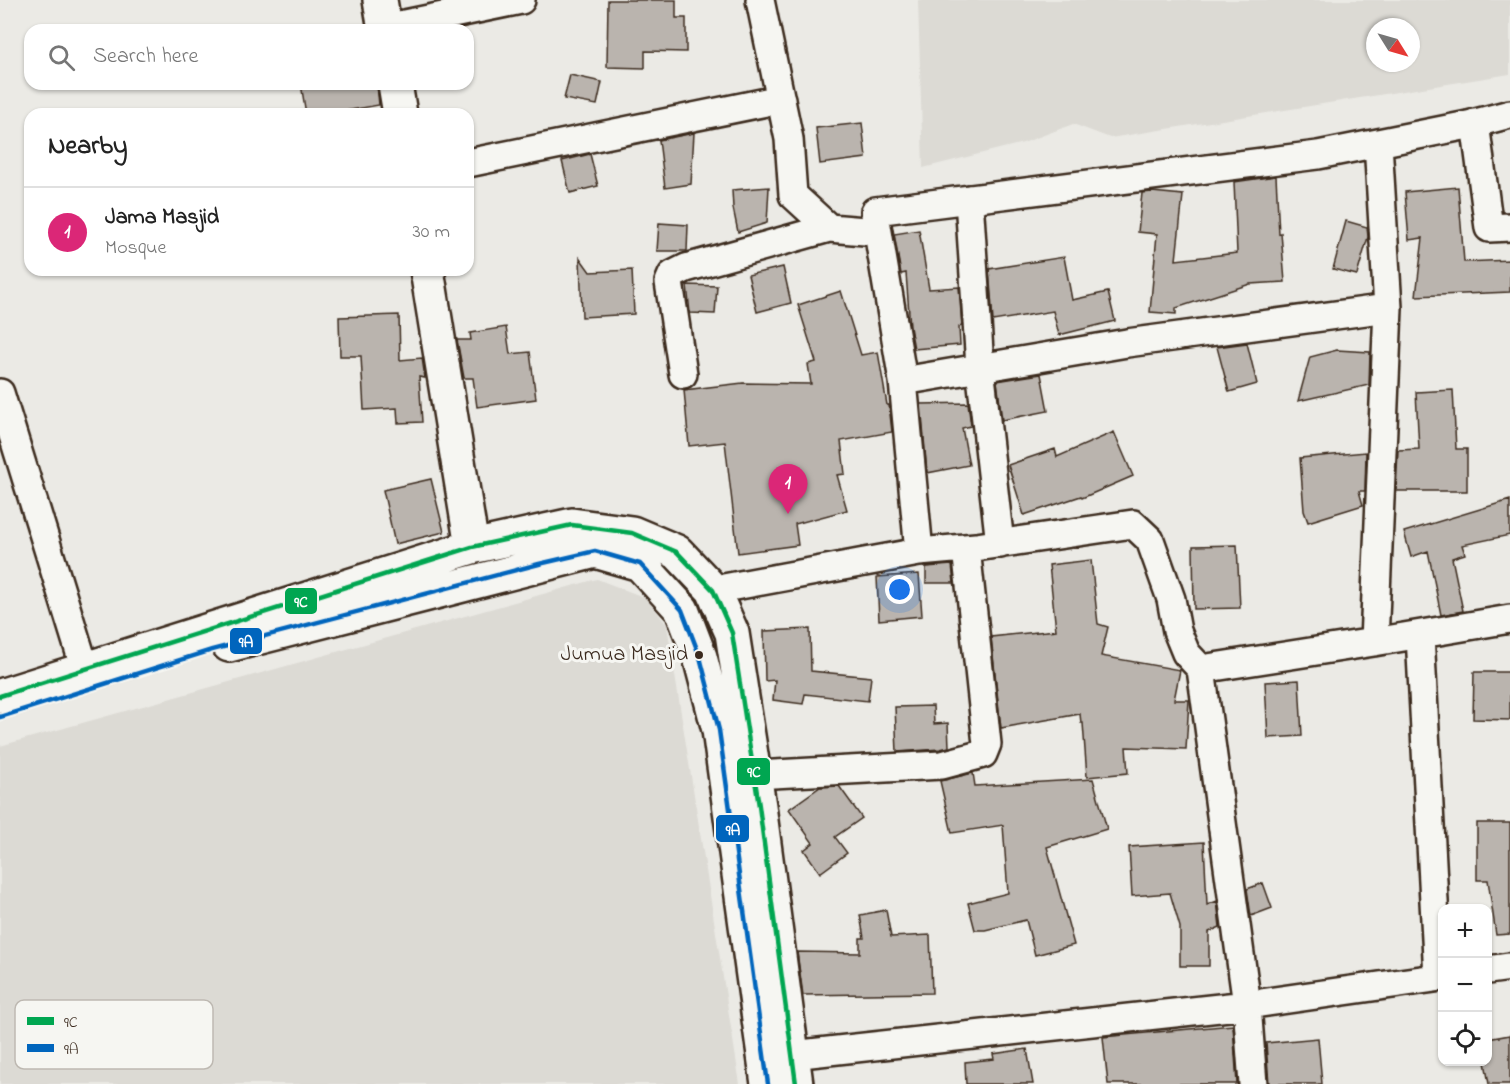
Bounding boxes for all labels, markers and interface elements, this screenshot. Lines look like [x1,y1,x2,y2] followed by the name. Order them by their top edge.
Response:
[1366,18,1420,72] north arrow
[24,24,474,90] search box
[45,41,78,74] icon: search
[93,41,198,73] text: Search here
[48,128,127,166] text: Nearby
[105,202,219,234] text: Jama Masjid
[64,218,71,247] text: 1
[413,218,450,247] text: 30 m
[105,234,166,263] text: Mosque
[768,464,808,514] pin: 1
[885,575,914,604] your location
[284,587,318,615] line badge: 9C
[293,591,308,615] text: 9C
[229,627,263,655] line badge: 9A
[238,631,253,655] text: 9A
[561,639,688,671] place label: Jumua Masjid
[693,649,705,661] marker: Jumua Masjid
[736,757,771,786] line badge: 9C
[746,761,761,785] text: 9C
[715,814,750,843] line badge: 9A
[725,819,740,843] text: 9A
[1438,904,1492,1066] map controls
[1438,904,1492,958] button: +
[1438,958,1492,1012] button: −
[15,1000,213,1069] legend
[64,1011,78,1035] text: 9C
[1438,1012,1492,1066] button: locate
[64,1038,79,1062] text: 9A

